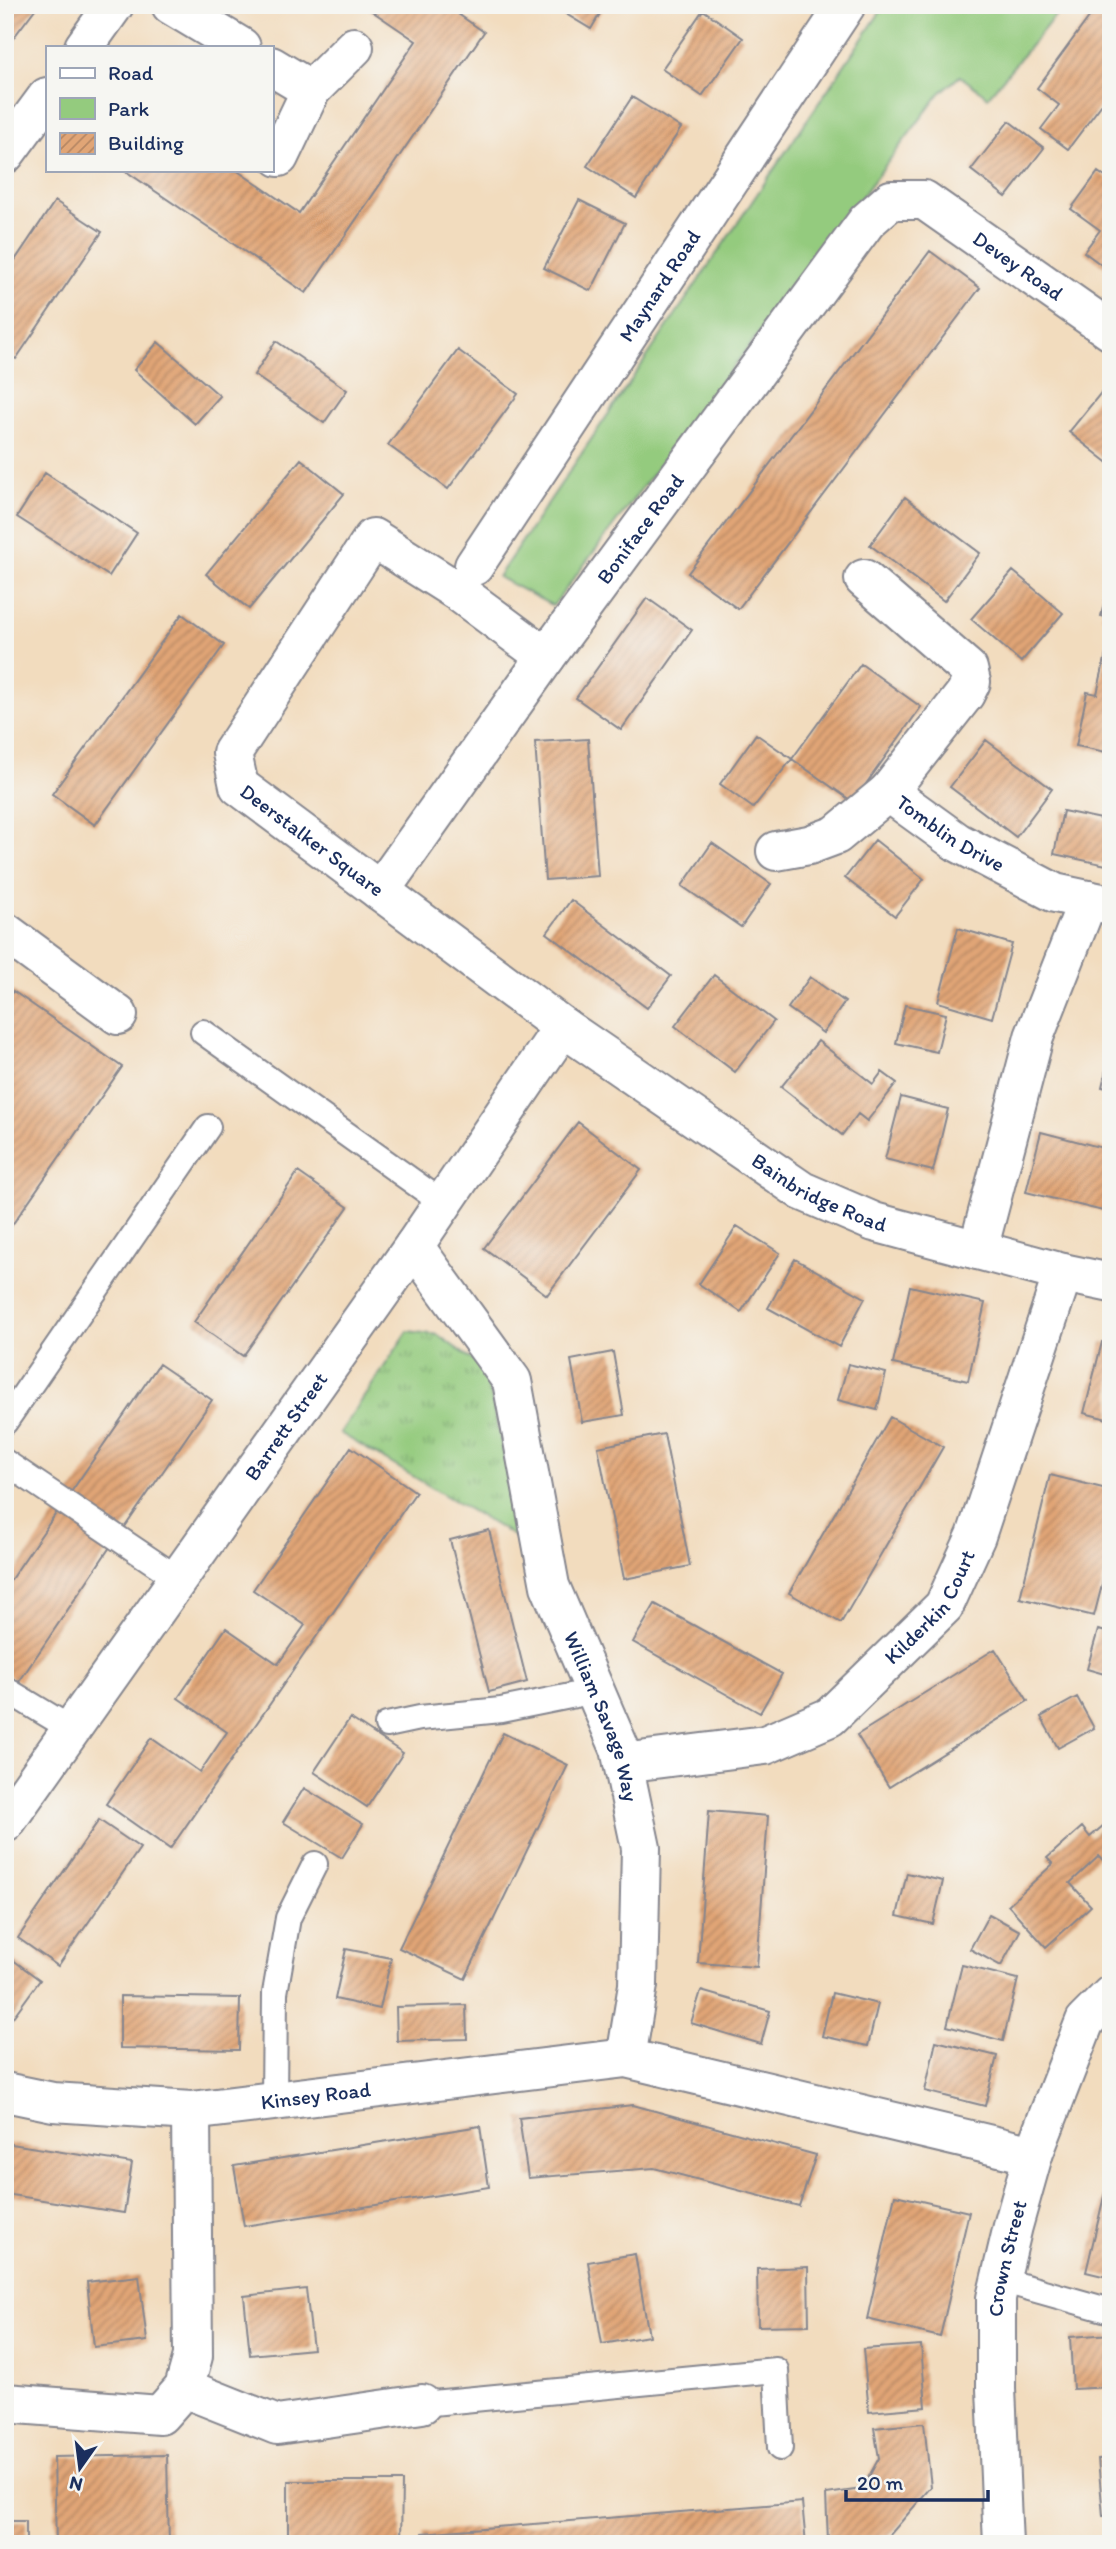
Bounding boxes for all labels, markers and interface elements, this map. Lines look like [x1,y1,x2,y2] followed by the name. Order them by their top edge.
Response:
[46,46,273,172] legend
[108,60,154,85] text: Road
[108,96,150,121] text: Park
[108,130,184,155] text: Building
[613,225,705,346] street label: Maynard Road
[968,225,1069,306] street label: Devey Road
[591,468,689,589] street label: Boniface Road
[235,778,389,902] street label: Deerstalker Square
[892,789,1009,877] street label: Tomblin Drive
[747,1147,890,1237] street label: Bainbridge Road
[239,1367,333,1485] street label: Barrett Street
[879,1546,980,1669] street label: Kilderkin Court
[559,1627,644,1804] street label: William Savage Way
[259,2076,373,2114] street label: Kinsey Road
[983,2197,1032,2317] street label: Crown Street
[46,2434,116,2504] north arrow
[846,2458,988,2502] scale bar
[857,2470,904,2495] text: 20 m
[67,2471,85,2497] text: N

